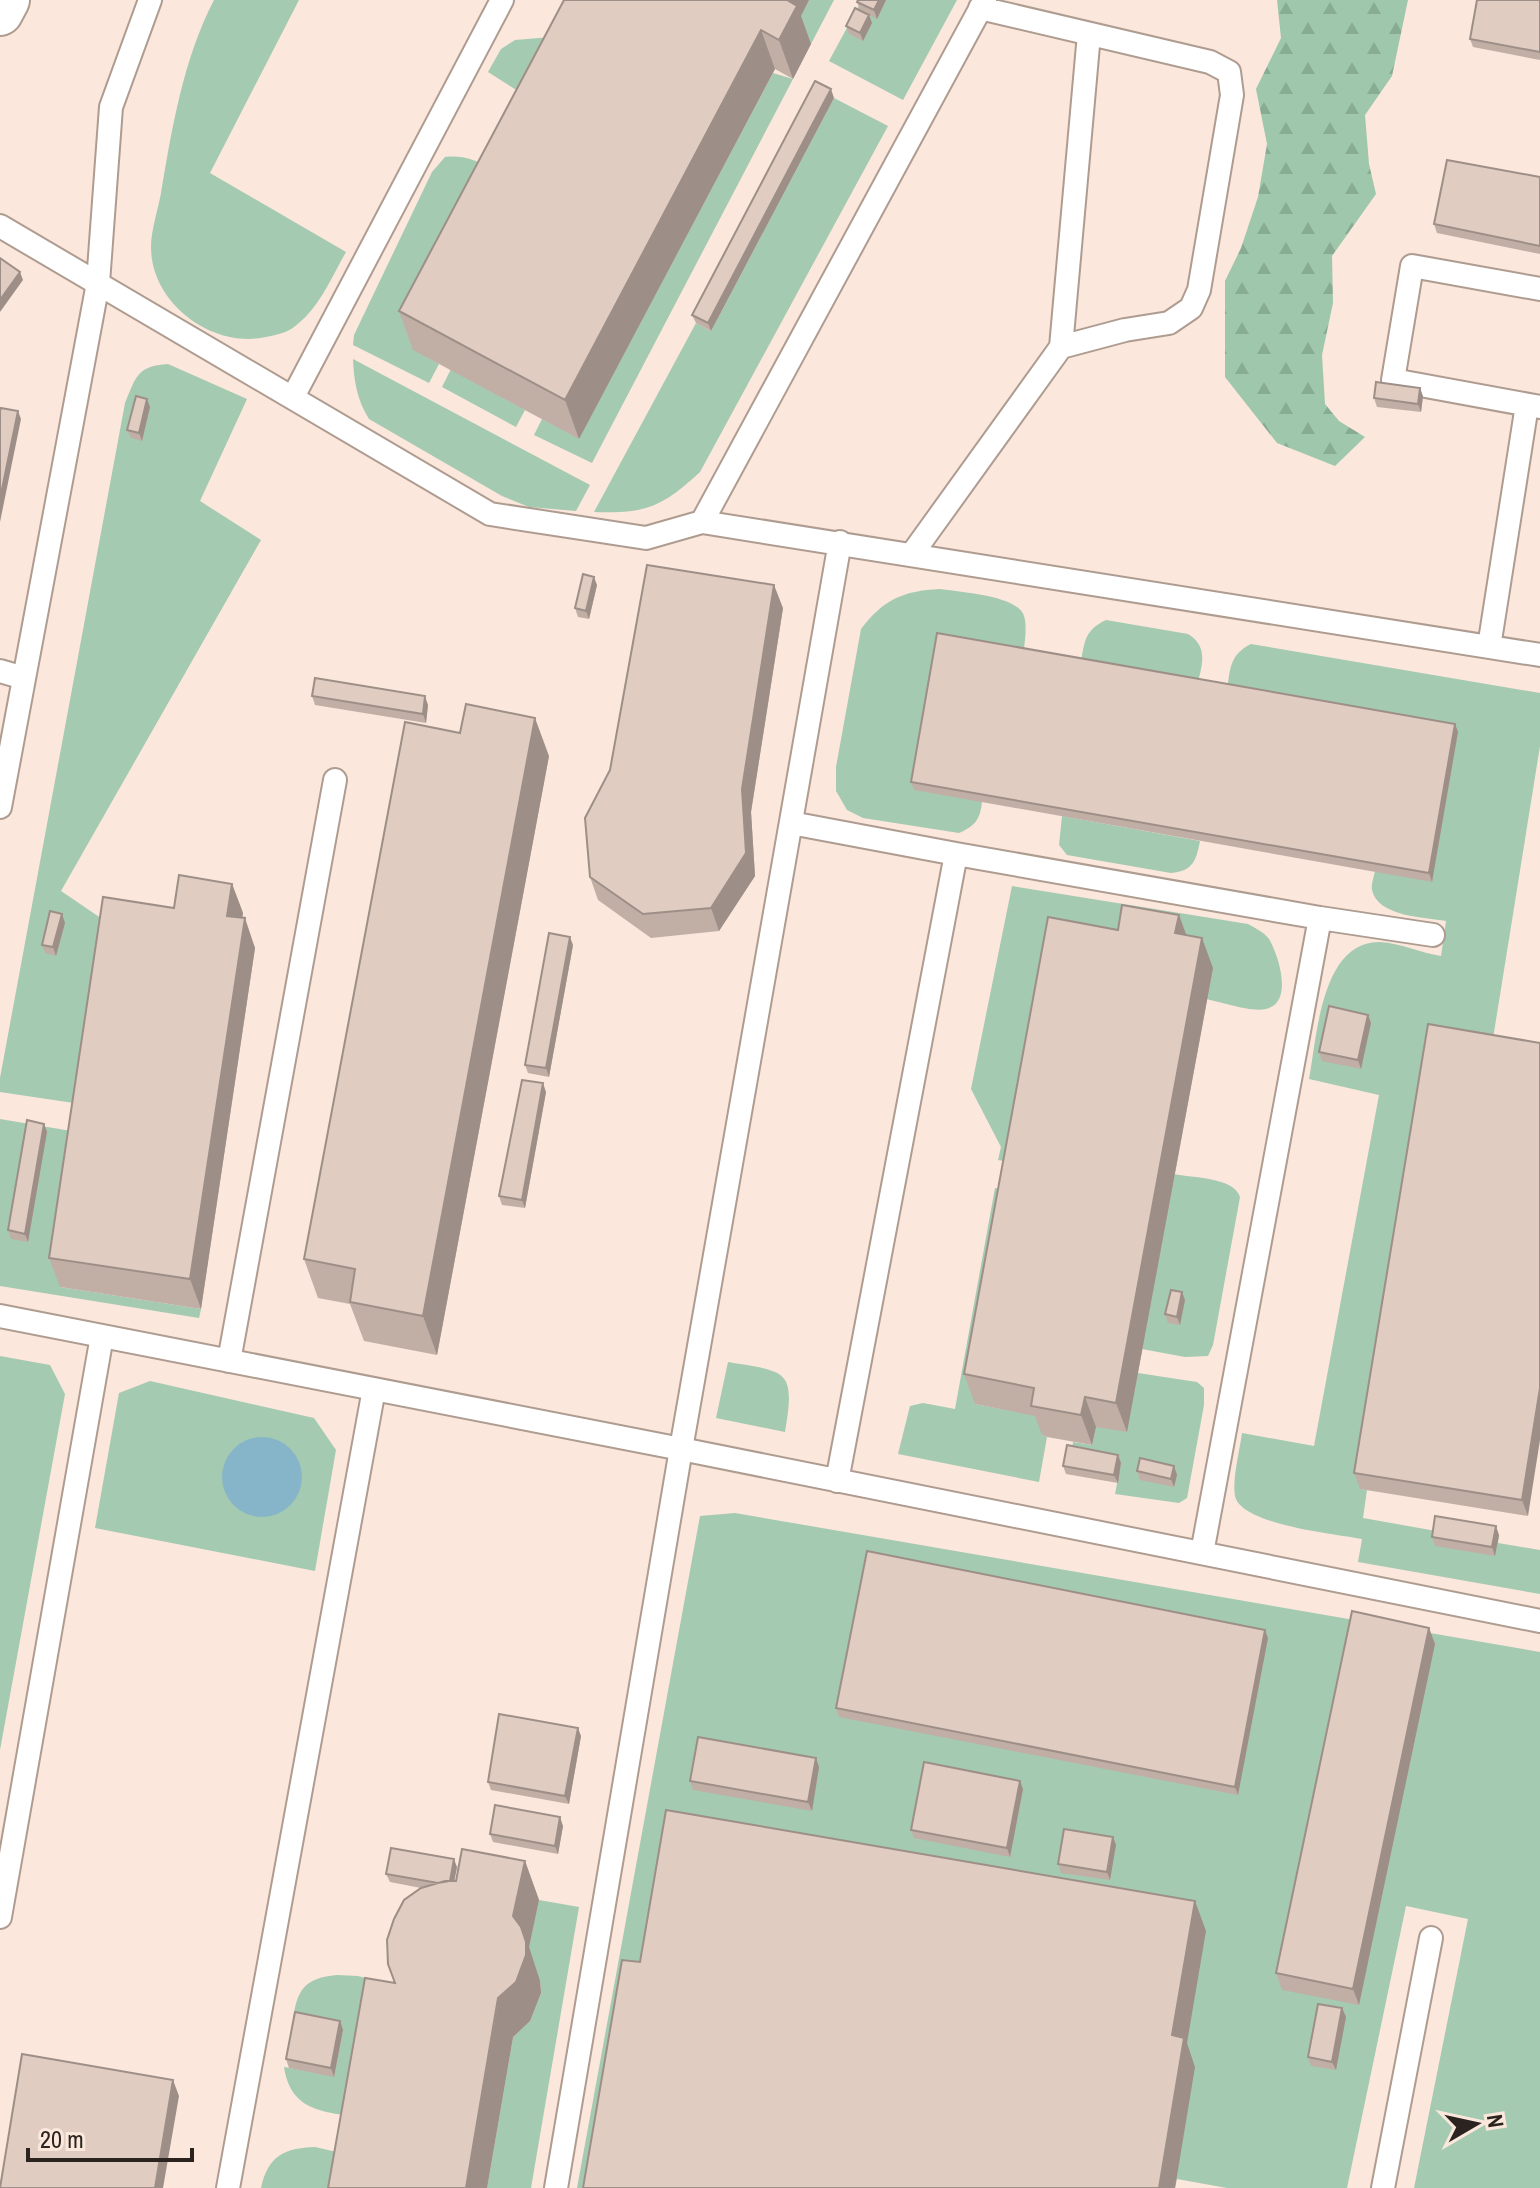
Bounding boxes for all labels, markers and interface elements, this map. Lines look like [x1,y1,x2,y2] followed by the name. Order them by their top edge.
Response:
[1436,2084,1516,2164] north arrow
[28,2112,192,2162] scale bar
[1480,2112,1512,2130] text: N
[40,2123,84,2155] text: 20 m

